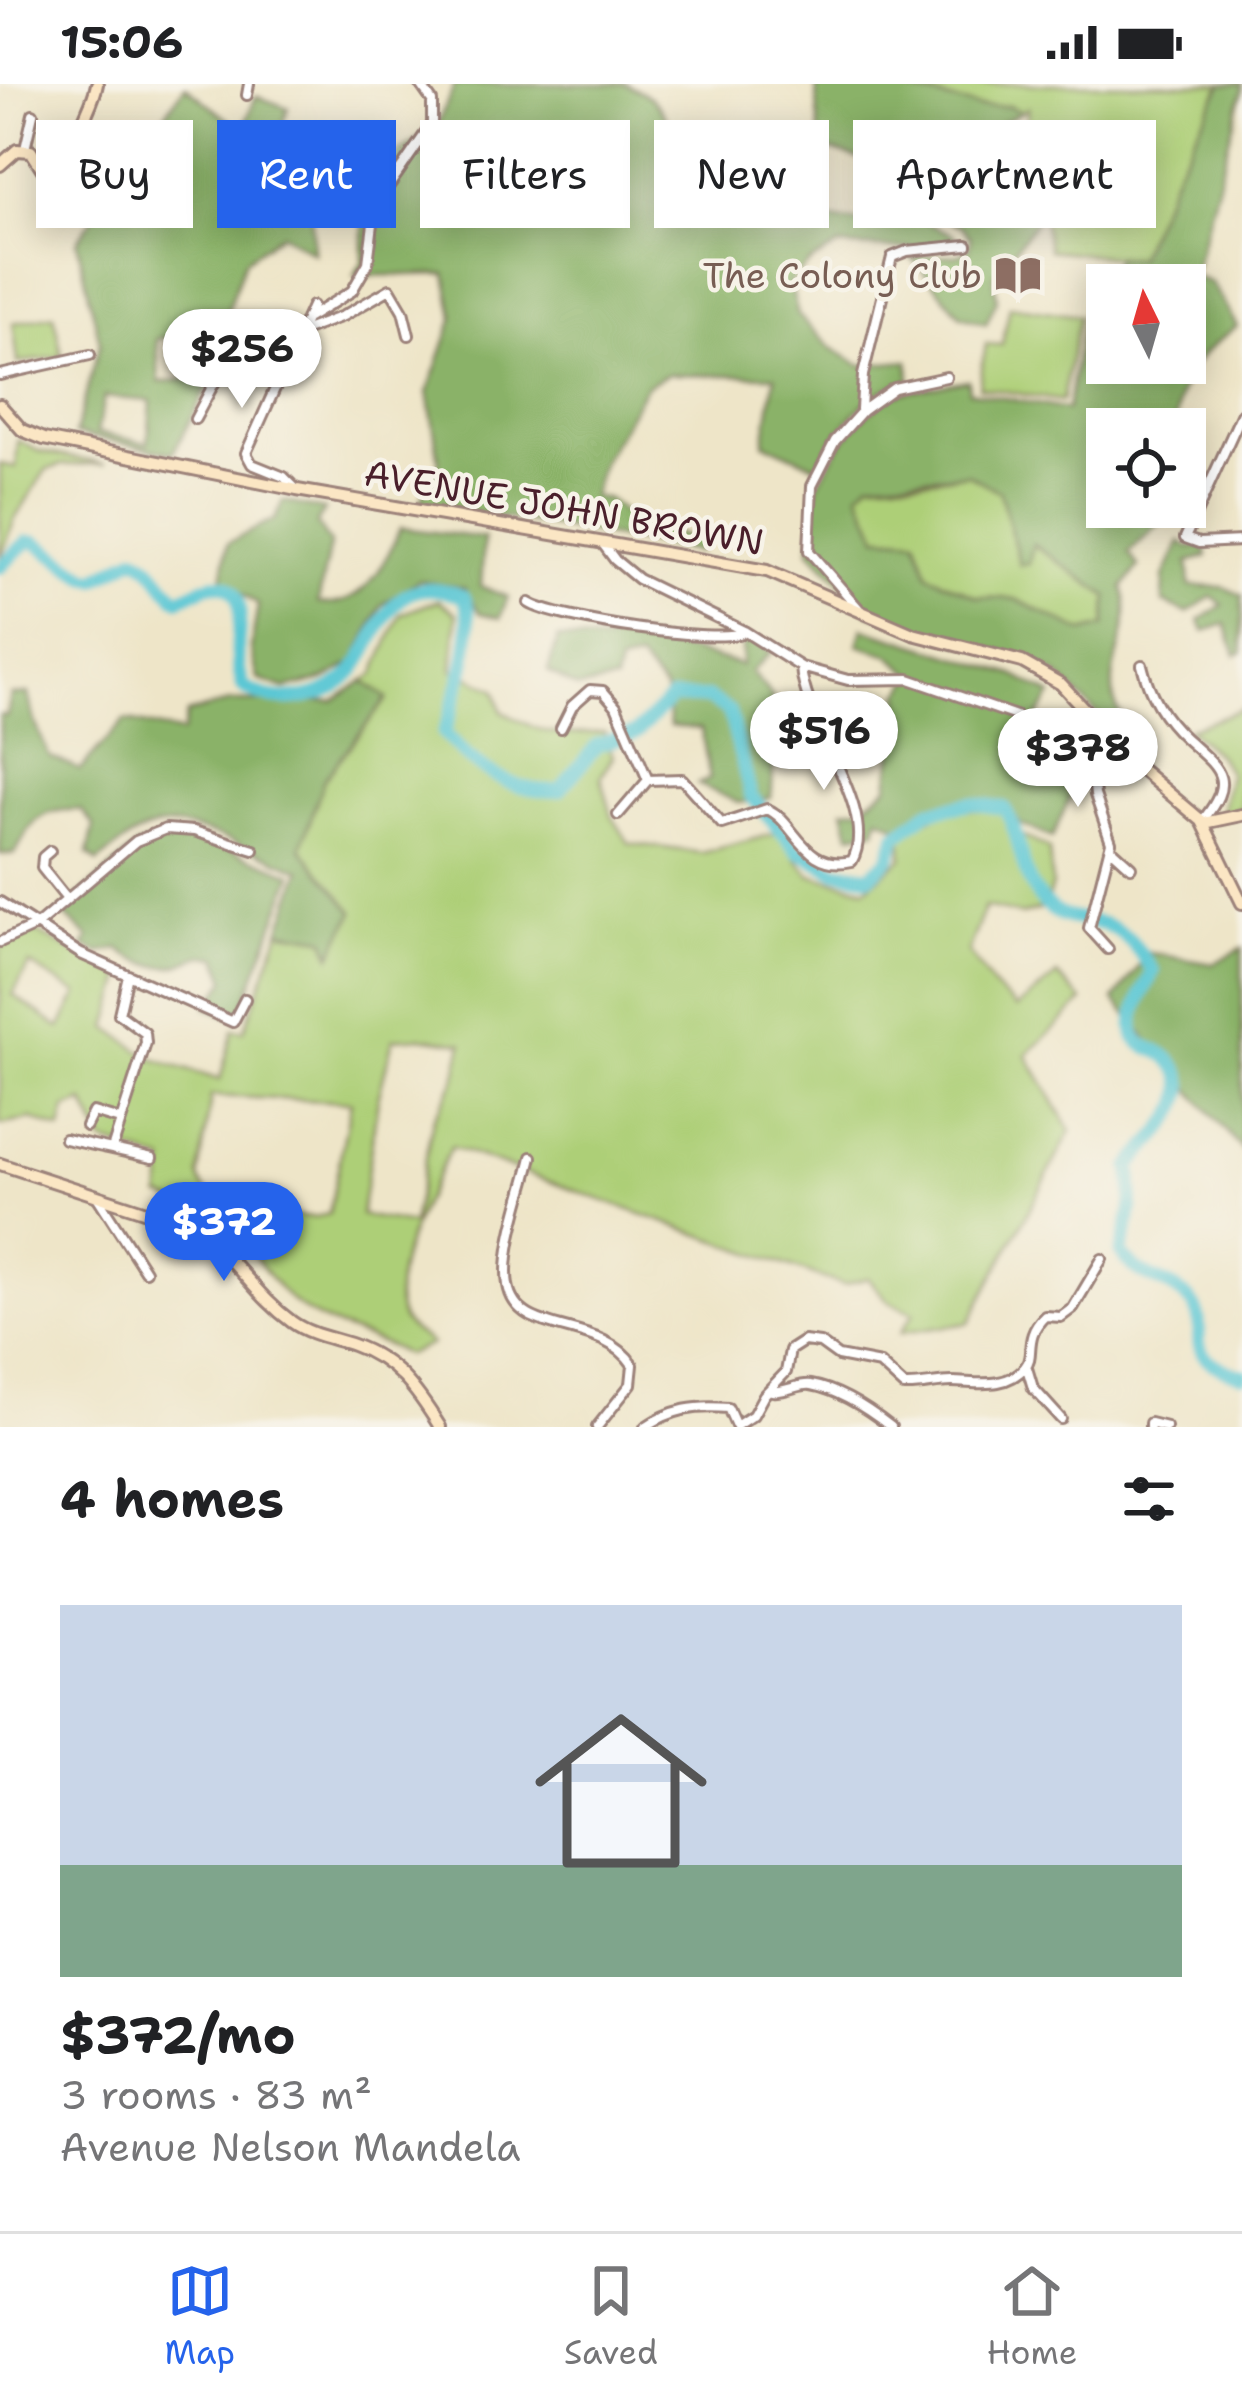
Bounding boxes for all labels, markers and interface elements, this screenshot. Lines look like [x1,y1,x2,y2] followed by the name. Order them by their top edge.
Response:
[60,12,184,72] text: 15:06
[36,120,193,228] chip: Buy
[217,120,396,228] chip: Rent
[420,120,630,228] chip: Filters
[654,120,829,228] chip: New
[853,120,1156,228] chip: Apartment
[993,250,1043,300] library icon: The Colony Club
[703,251,982,300] place label: The Colony Club
[1086,264,1206,384] north arrow
[1086,264,1206,528] map controls
[171,309,313,411] pin: $256
[190,322,294,374] text: $256
[1086,408,1206,528] button: locate
[360,448,767,567] street label: AVENUE JOHN BROWN
[753,691,895,793] pin: $516
[777,704,871,756] text: $516
[1007,708,1149,810] pin: $378
[1025,721,1131,773] text: $378
[153,1182,295,1284] pin: $372
[172,1195,276,1247] text: $372
[60,1465,284,1533] text: 4 homes
[1116,1466,1182,1532] icon: filters
[513,1683,729,1899] icon: home
[60,2001,296,2069] text: $372/mo
[60,2069,372,2121] text: 3 rooms · 83 m²
[60,2121,520,2173] text: Avenue Nelson Mandela
[164,2258,235,2375] tab: Map
[564,2258,658,2375] tab: Saved
[987,2258,1077,2375] tab: Home

